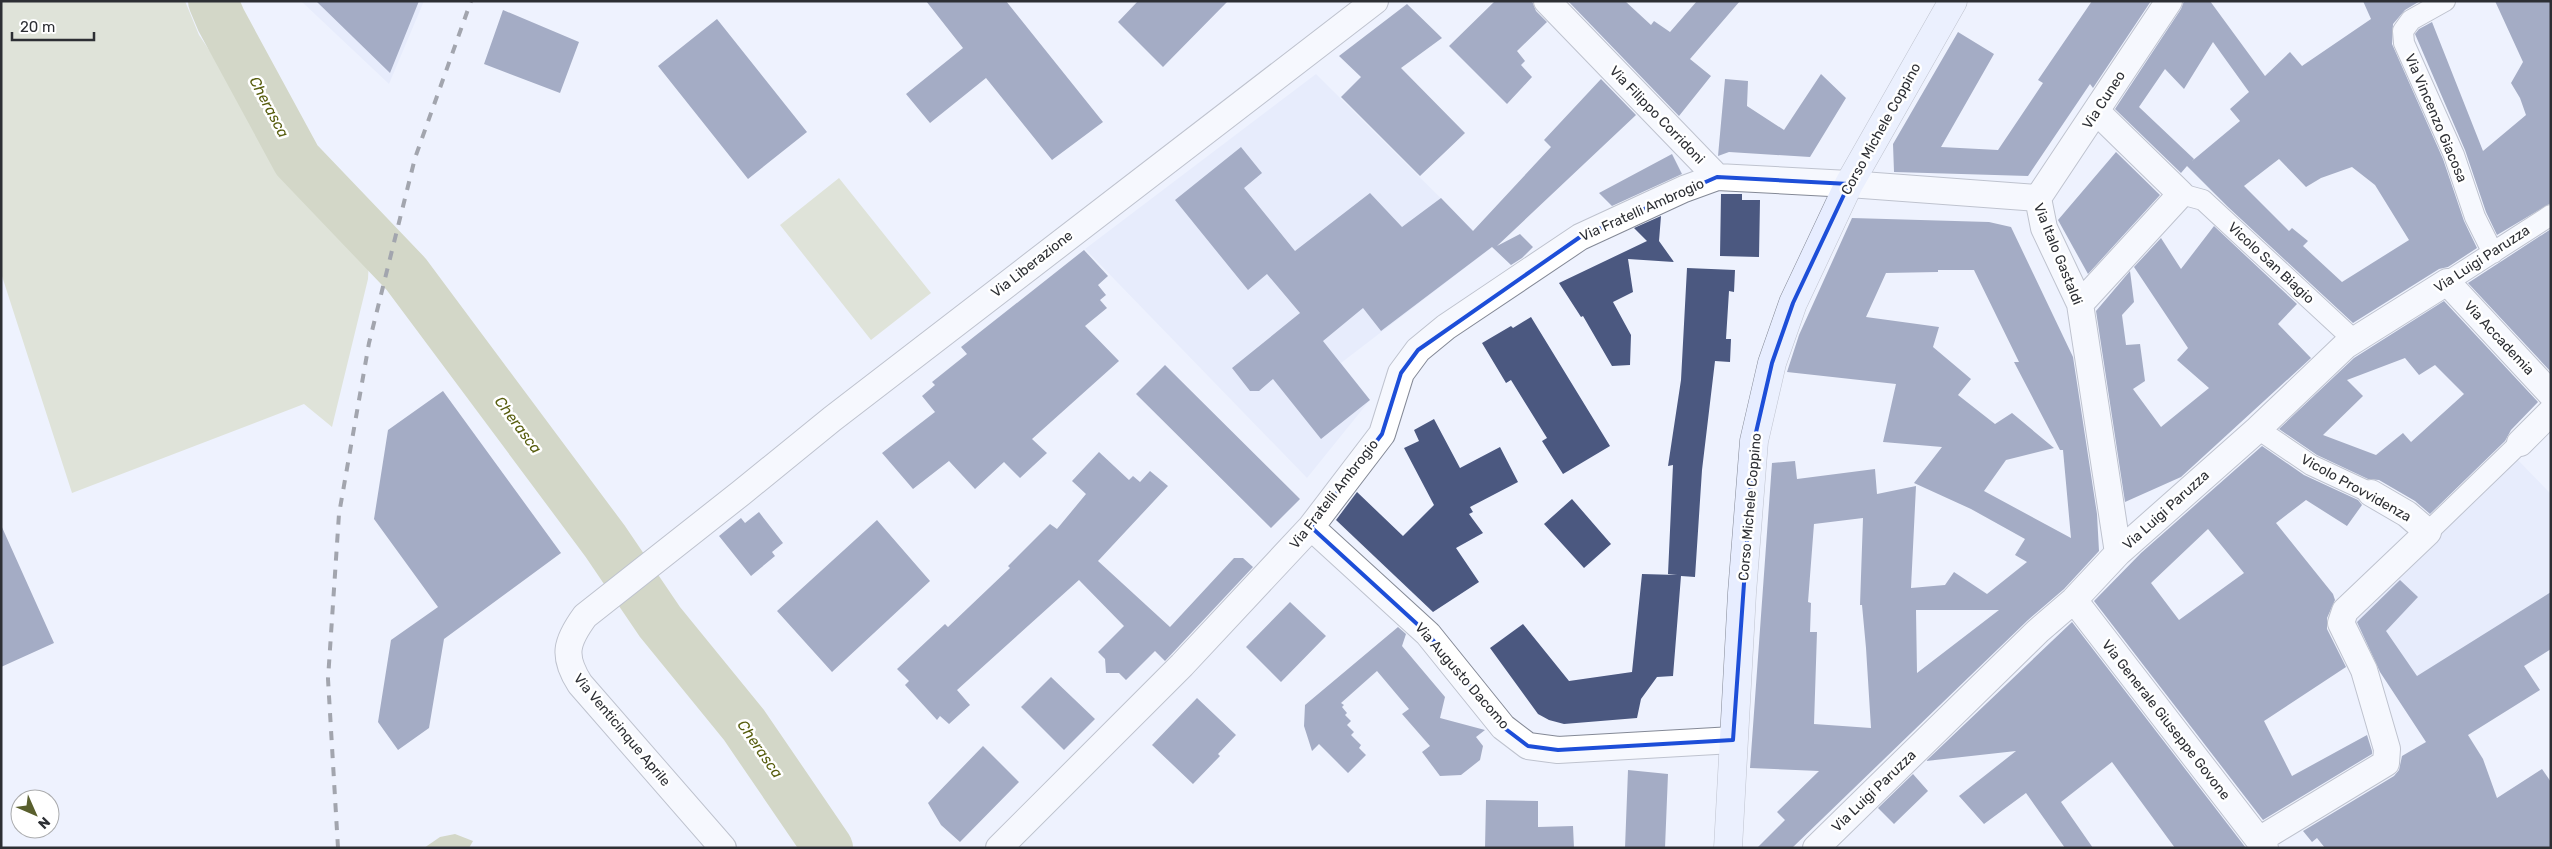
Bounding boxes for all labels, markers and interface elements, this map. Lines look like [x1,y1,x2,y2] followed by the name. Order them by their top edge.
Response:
[12,10,95,42] scale bar
[20,18,55,36] text: 20 m
[2401,51,2471,185] street label: Via Vincenzo Giacosa
[1838,60,1924,198] street label: Corso Michele Coppino
[1606,62,1708,168] street label: Via Filippo Corridoni
[2079,68,2129,132] street label: Via Cuneo
[245,73,293,141] water label: Cherasca
[1577,175,1707,245] street label: Via Fratelli Ambrogio
[2030,201,2086,307] street label: Via Italo Gastaldi
[2224,219,2318,307] street label: Vicolo San Biagio
[2431,222,2533,296] street label: Via Luigi Paruzza
[988,227,1076,301] street label: Via Liberazione
[2460,297,2538,379] street label: Via Accademia
[491,393,545,457] water label: Cherasca
[1735,432,1765,582] street label: Corso Michele Coppino
[1286,436,1382,552] street label: Via Fratelli Ambrogio
[2298,451,2414,525] street label: Vicolo Provvidenza
[2119,467,2213,553] street label: Via Luigi Paruzza
[1411,619,1513,733] street label: Via Augusto Dacomo
[2098,637,2234,804] street label: Via Generale Giuseppe Govone
[570,670,674,790] street label: Via Venticinque Aprile
[733,717,787,782] water label: Cherasca
[1828,746,1920,836] street label: Via Luigi Paruzza
[10,789,60,839] north arrow
[34,813,53,832] text: N

